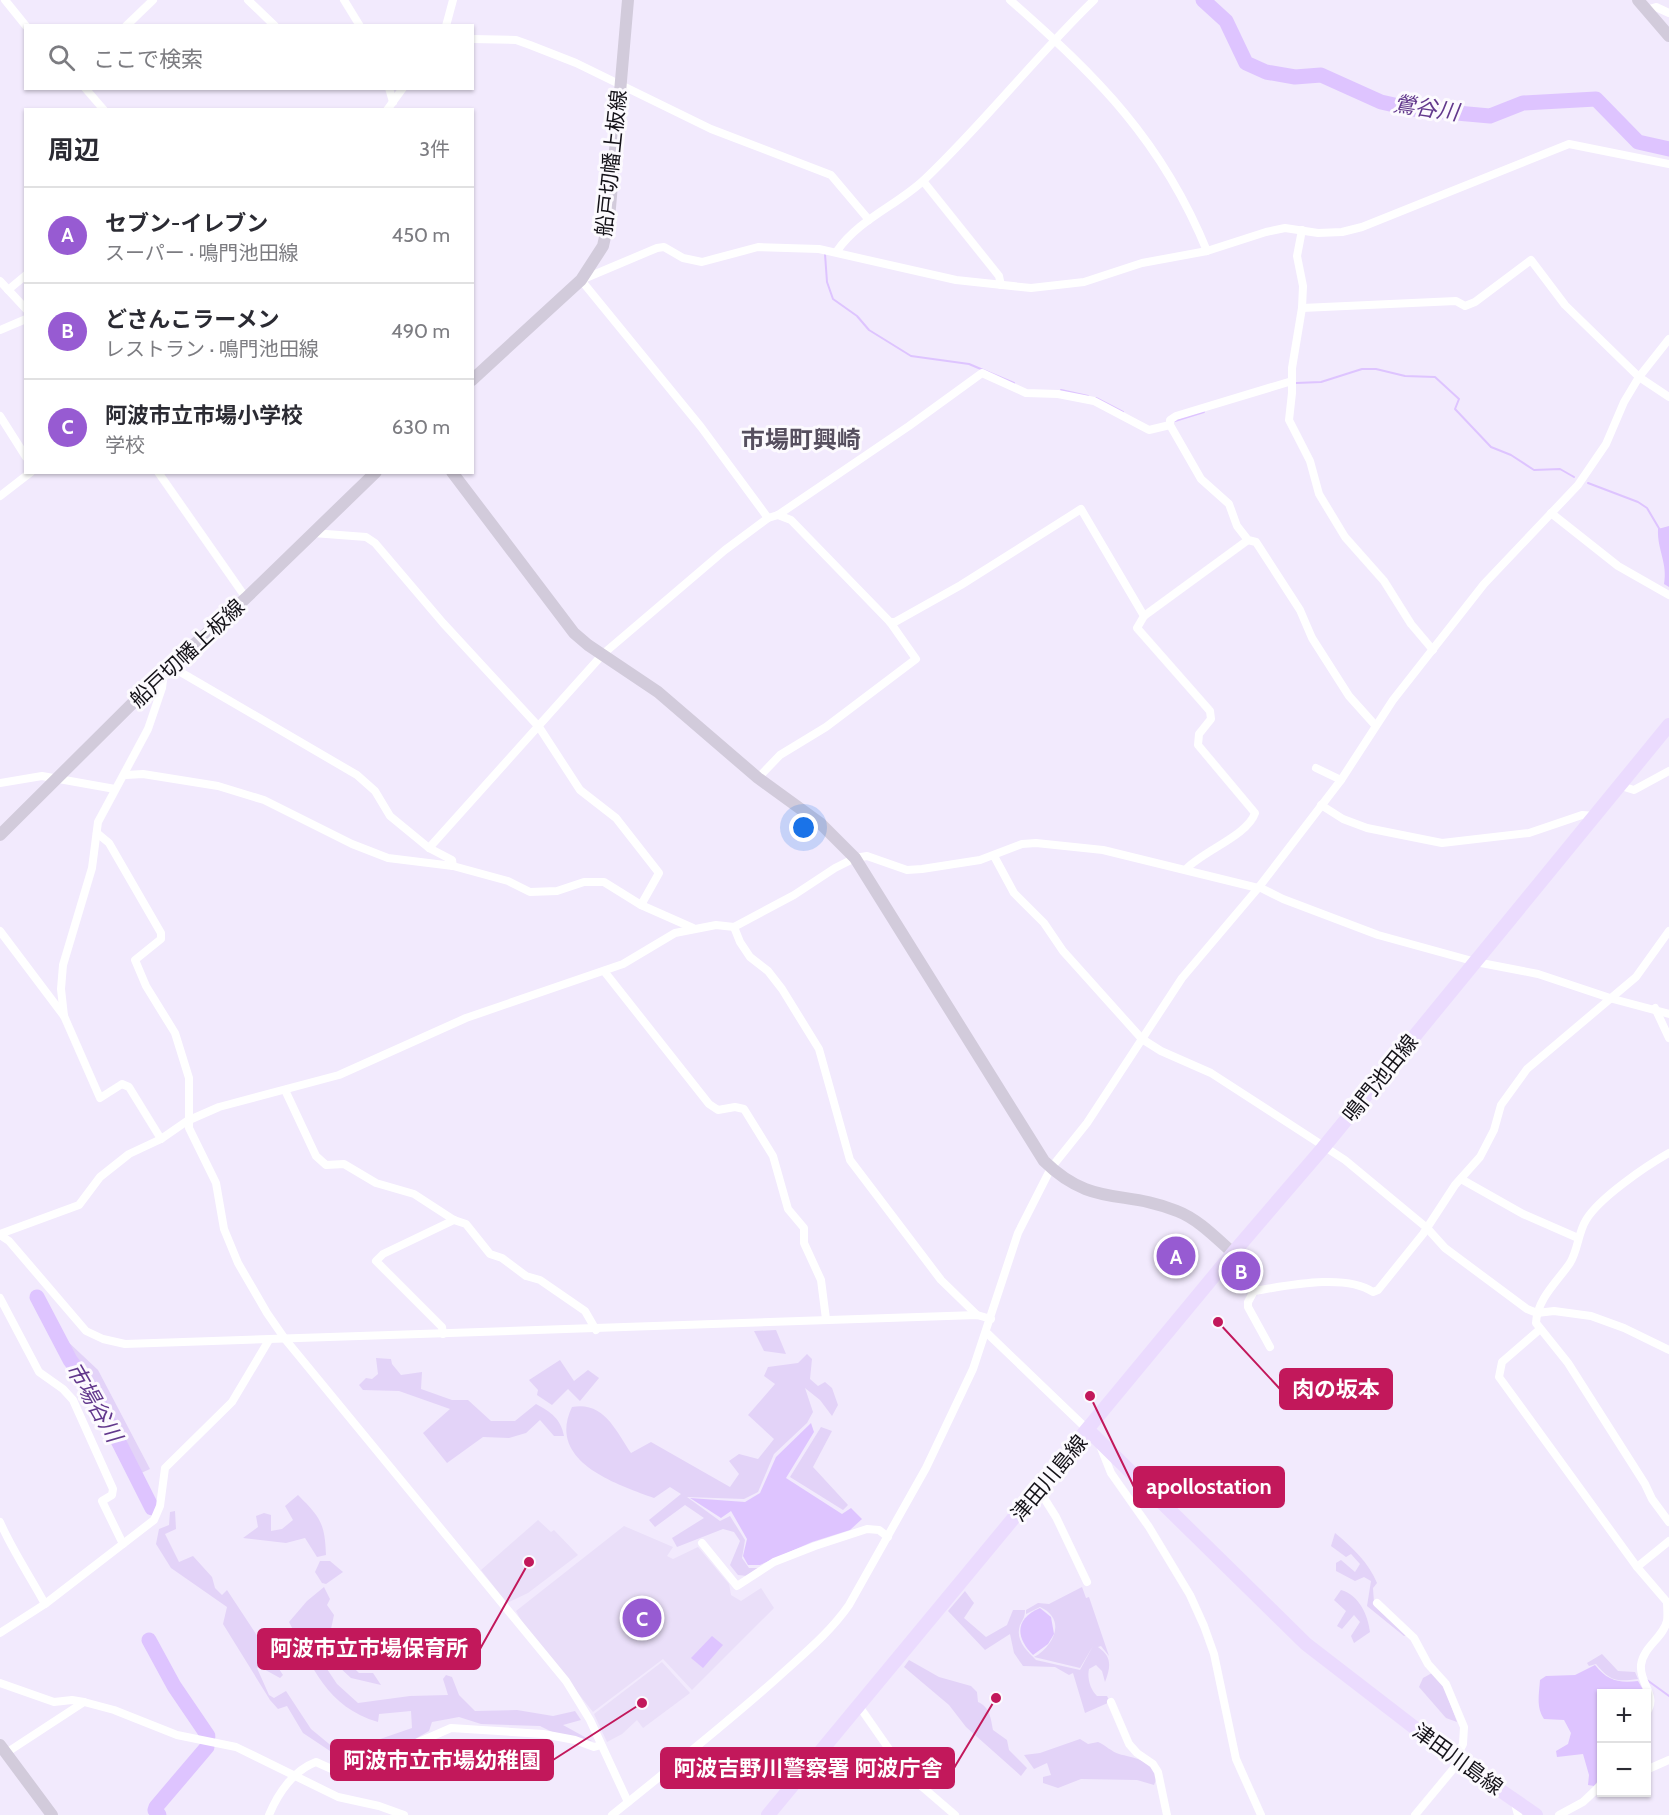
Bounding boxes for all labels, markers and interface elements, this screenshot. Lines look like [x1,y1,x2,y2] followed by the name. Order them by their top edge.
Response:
[24,24,474,90] search box
[45,41,78,74] icon: search
[93,46,203,73] text: ここで検索
[591,89,631,237] street label: 船戸切幡上板線
[1391,90,1463,126] water label: 鶯谷川
[48,134,100,166] text: 周辺
[419,137,450,161] text: 3件
[105,210,268,237] text: セブン-イレブン
[61,223,74,247] text: A
[392,223,450,247] text: 450 m
[105,241,299,265] text: スーパー · 鳴門池田線
[105,306,279,333] text: どさんこラーメン
[61,319,74,343] text: B
[391,319,450,343] text: 490 m
[105,337,319,361] text: レストラン · 鳴門池田線
[105,402,303,429] text: 阿波市立市場小学校
[61,415,74,439] text: C
[392,415,450,439] text: 630 m
[741,425,861,454] district label: 市場町興崎
[105,433,145,457] text: 学校
[125,594,249,712] street label: 船戸切幡上板線
[789,813,818,842] your location
[1337,1029,1423,1127] street label: 鳴門池田線
[1156,1234,1196,1278] pin: A
[1222,1248,1260,1294] pin: B
[60,1357,129,1449] water label: 市場谷川
[1280,1369,1392,1409] callout: 肉の坂本
[1292,1376,1380,1403] text: 肉の坂本
[1006,1430,1092,1526] street label: 津田川島線
[1134,1467,1284,1507] callout: apollostation
[1146,1473,1272,1500] text: apollostation
[622,1596,662,1640] pin: C
[258,1629,480,1669] callout: 阿波市立市場保育所
[270,1635,468,1662] text: 阿波市立市場保育所
[1597,1689,1651,1797] map controls
[1597,1689,1651,1743] button: +
[1408,1718,1508,1800] street label: 津田川島線
[331,1740,553,1780] callout: 阿波市立市場幼稚園
[1597,1743,1651,1797] button: −
[343,1747,541,1774] text: 阿波市立市場幼稚園
[661,1748,954,1788] callout: 阿波吉野川警察署 阿波庁舎
[674,1755,942,1782] text: 阿波吉野川警察署 阿波庁舎

